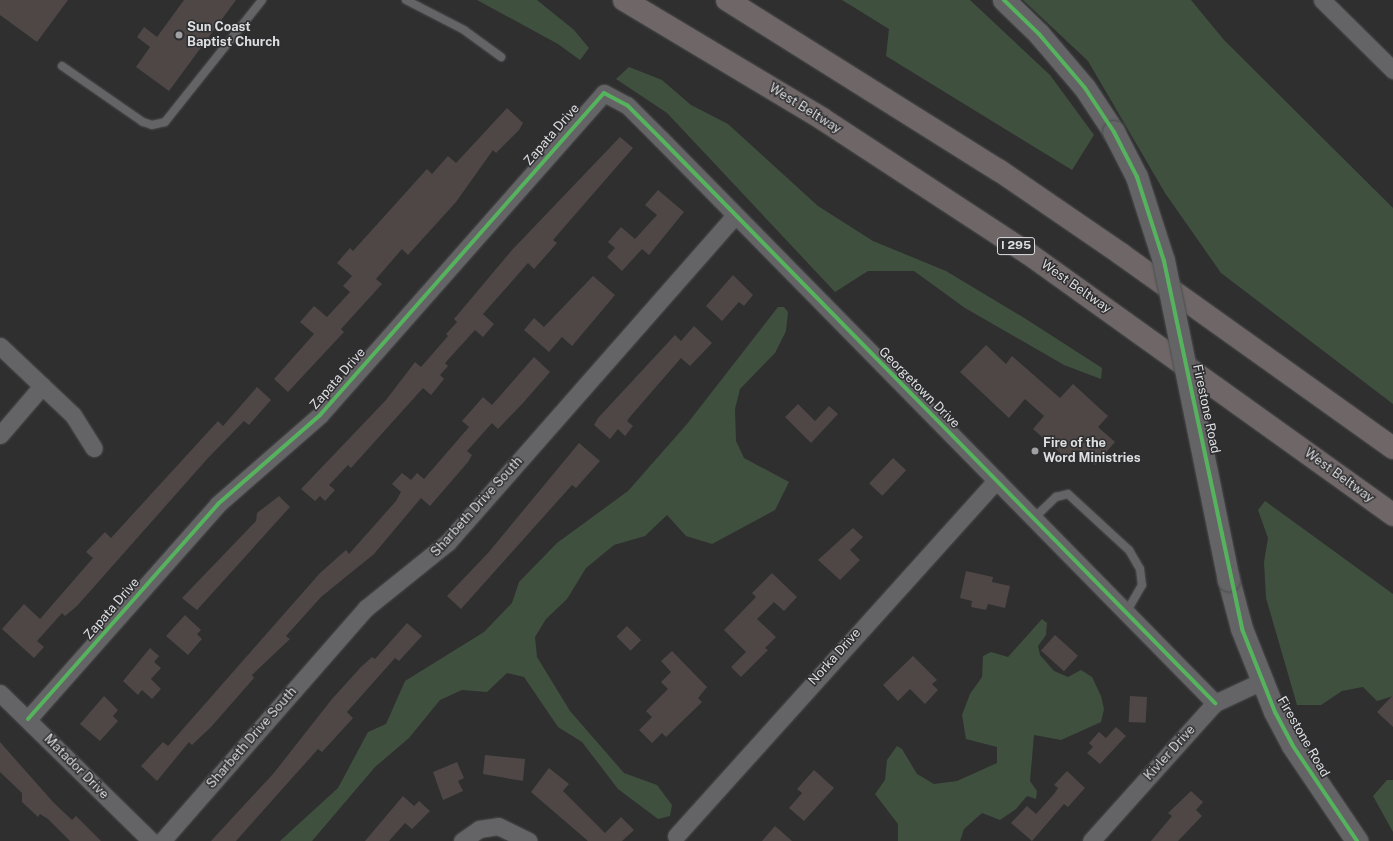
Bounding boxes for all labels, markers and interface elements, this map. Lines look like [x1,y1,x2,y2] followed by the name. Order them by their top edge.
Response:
[187,20,280,51] place label: Sun Coast Baptist Church
[174,30,184,40] marker: Sun Coast Baptist Church
[766,81,844,137] street label: West Beltway
[521,101,583,169] street label: Zapata Drive
[996,236,1036,256] road number: I 295
[1038,257,1114,317] street label: West Beltway
[875,344,963,432] street label: Georgetown Drive
[307,345,369,413] street label: Zapata Drive
[1189,363,1223,455] street label: Firestone Road
[1043,436,1141,467] place label: Fire of the Word Ministries
[1301,445,1377,507] street label: West Beltway
[1030,446,1040,456] marker: Fire of the Word Ministries
[428,454,526,560] street label: Sharbeth Drive South
[81,575,143,643] street label: Zapata Drive
[806,626,864,688] street label: Norka Drive
[204,684,300,792] street label: Sharbeth Drive South
[1274,694,1332,780] street label: Firestone Road
[1141,722,1199,784] street label: Kivler Drive
[40,731,112,803] street label: Matador Drive

